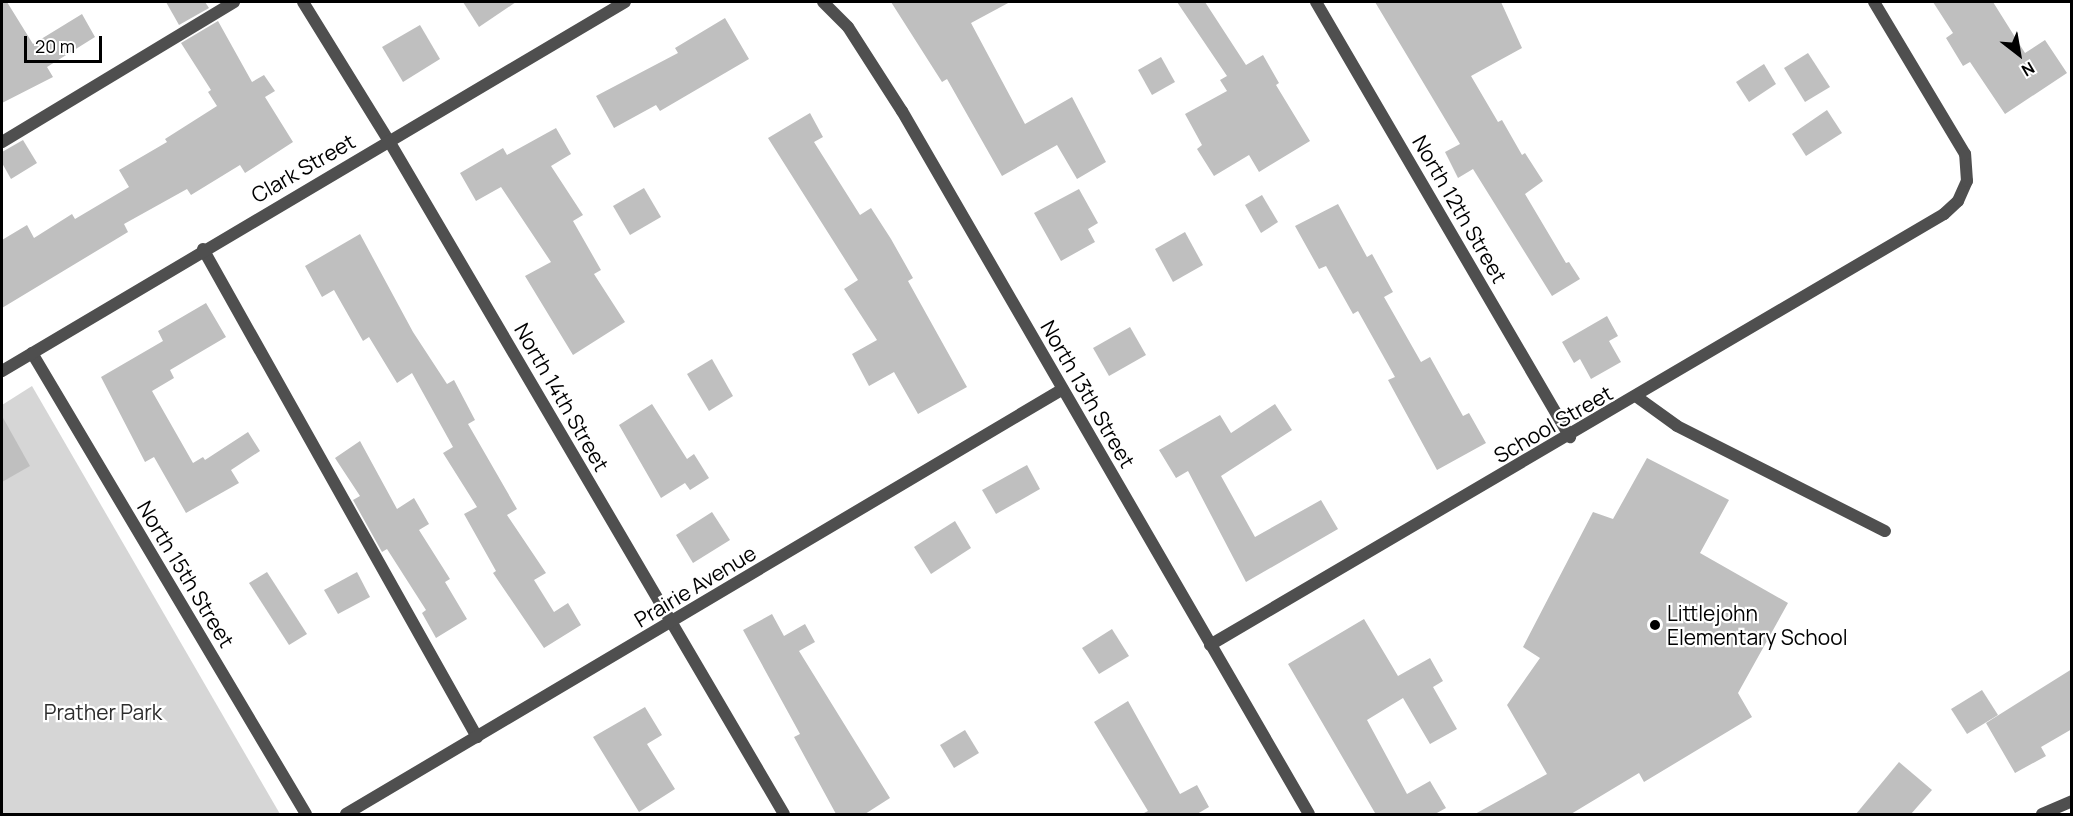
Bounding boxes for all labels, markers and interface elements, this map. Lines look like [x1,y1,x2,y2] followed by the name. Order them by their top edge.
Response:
[27,24,105,62] scale bar
[1989,24,2049,84] north arrow
[35,34,75,58] text: 20 m
[2018,57,2039,82] text: N
[247,128,359,208] street label: Clark Street
[1407,131,1513,287] street label: North 12th Street
[1036,316,1140,472] street label: North 13th Street
[509,318,615,476] street label: North 14th Street
[1489,380,1617,468] street label: School Street
[132,496,240,652] street label: North 15th Street
[630,540,760,632] street label: Prairie Avenue
[1667,600,1848,650] place label: Littlejohn Elementary School
[1648,618,1662,632] marker: Littlejohn Elementary School
[44,699,162,725] park label: Prather Park

